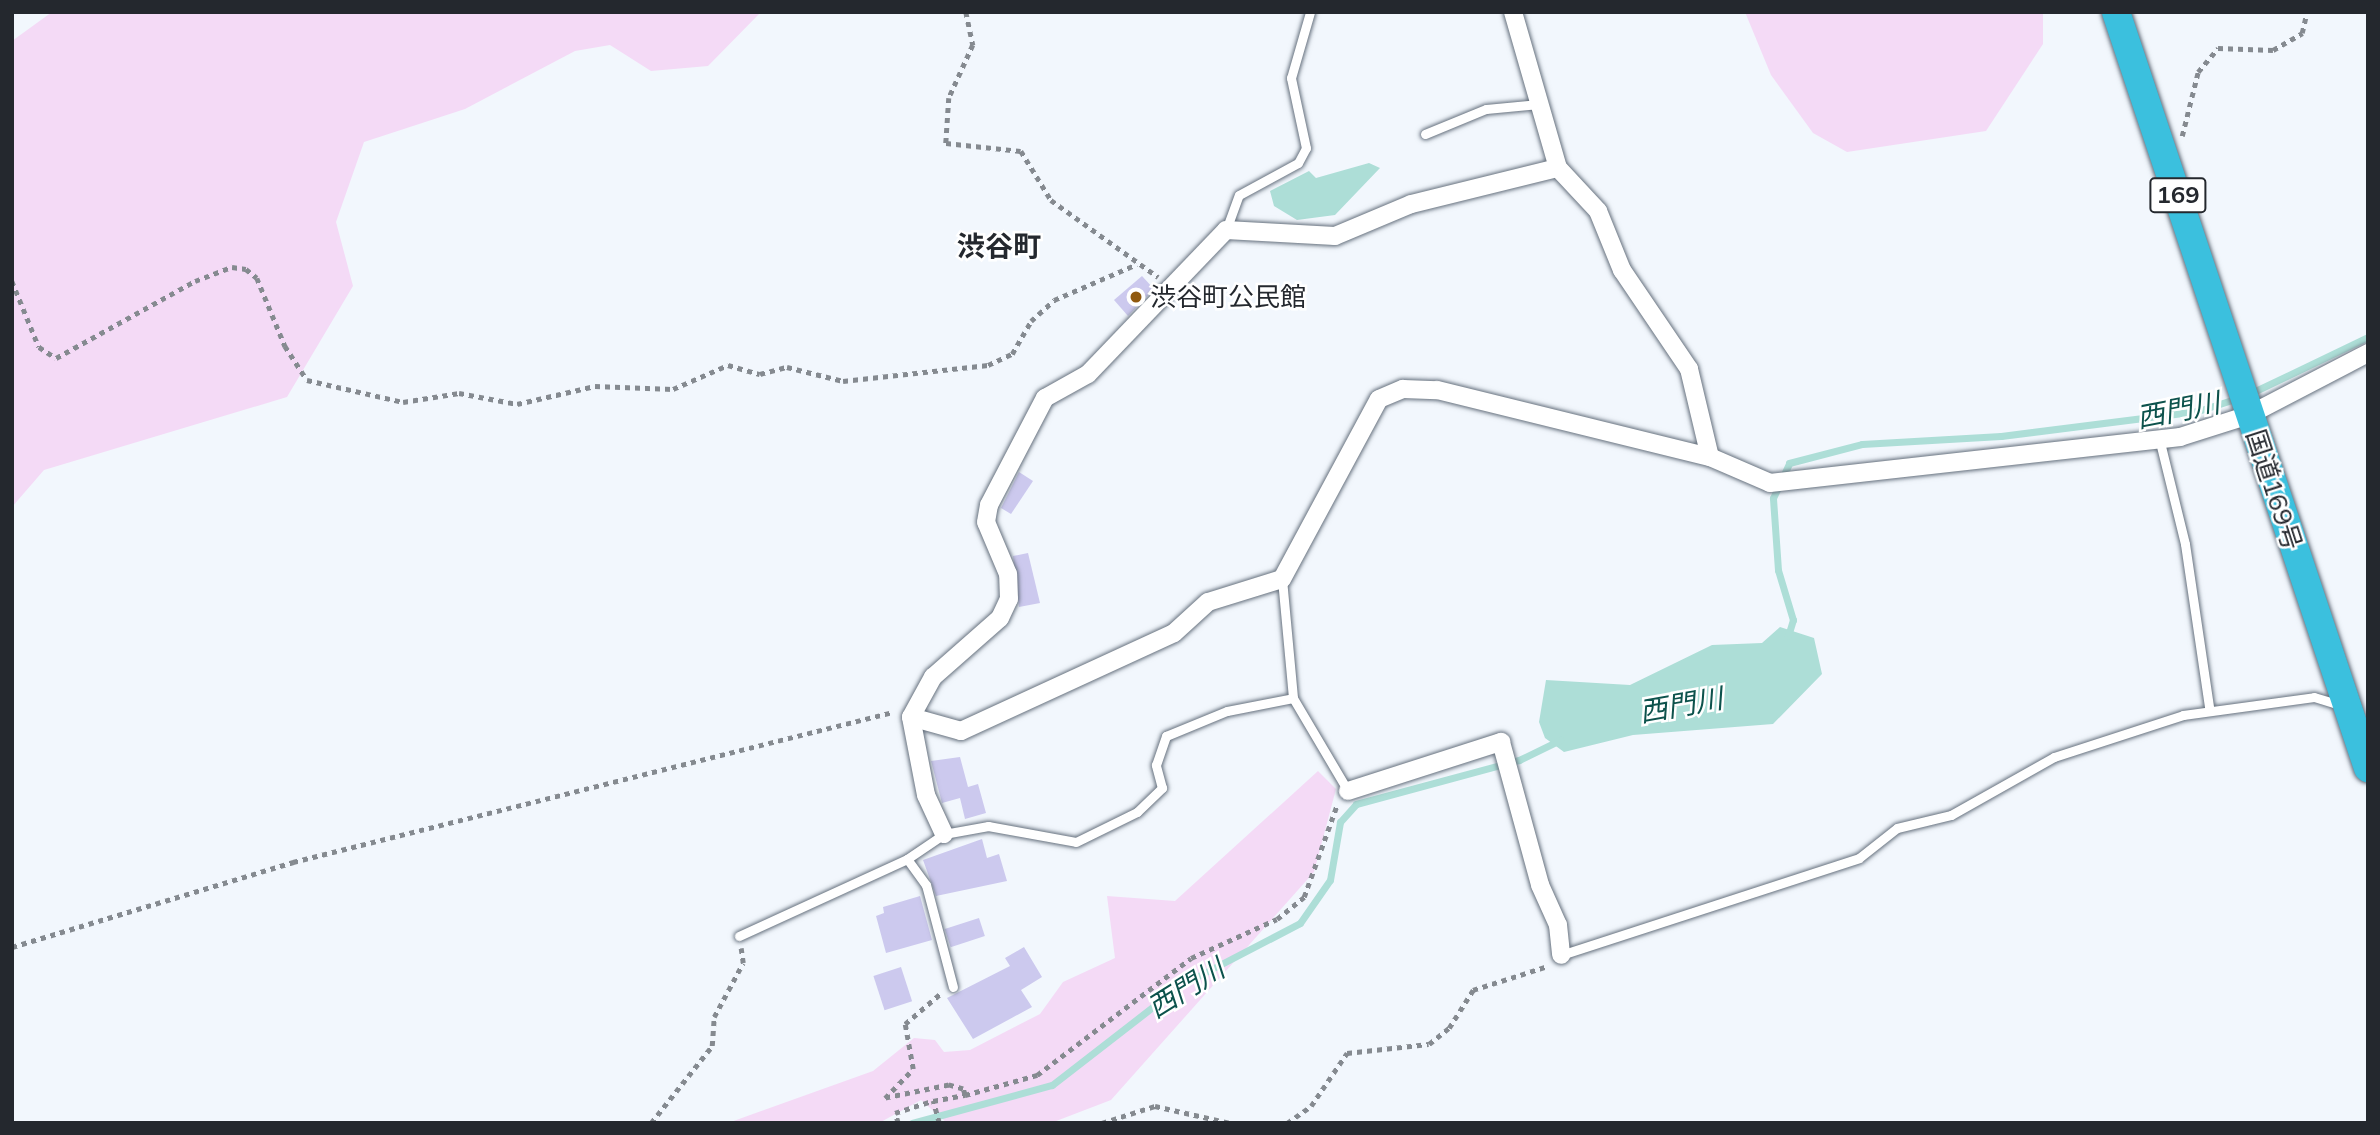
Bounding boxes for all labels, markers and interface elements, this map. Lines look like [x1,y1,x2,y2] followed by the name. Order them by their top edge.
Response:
[2148,174,2208,216] road number: 169
[957,229,1041,263] district label: 渋谷町
[1150,281,1306,313] place label: 渋谷町公民館
[1128,289,1144,305] marker: 渋谷町公民館
[2134,385,2222,435] water label: 西門川
[2240,426,2308,554] street label: 国道169号
[1637,681,1725,729] water label: 西門川
[1141,951,1231,1025] water label: 西門川

